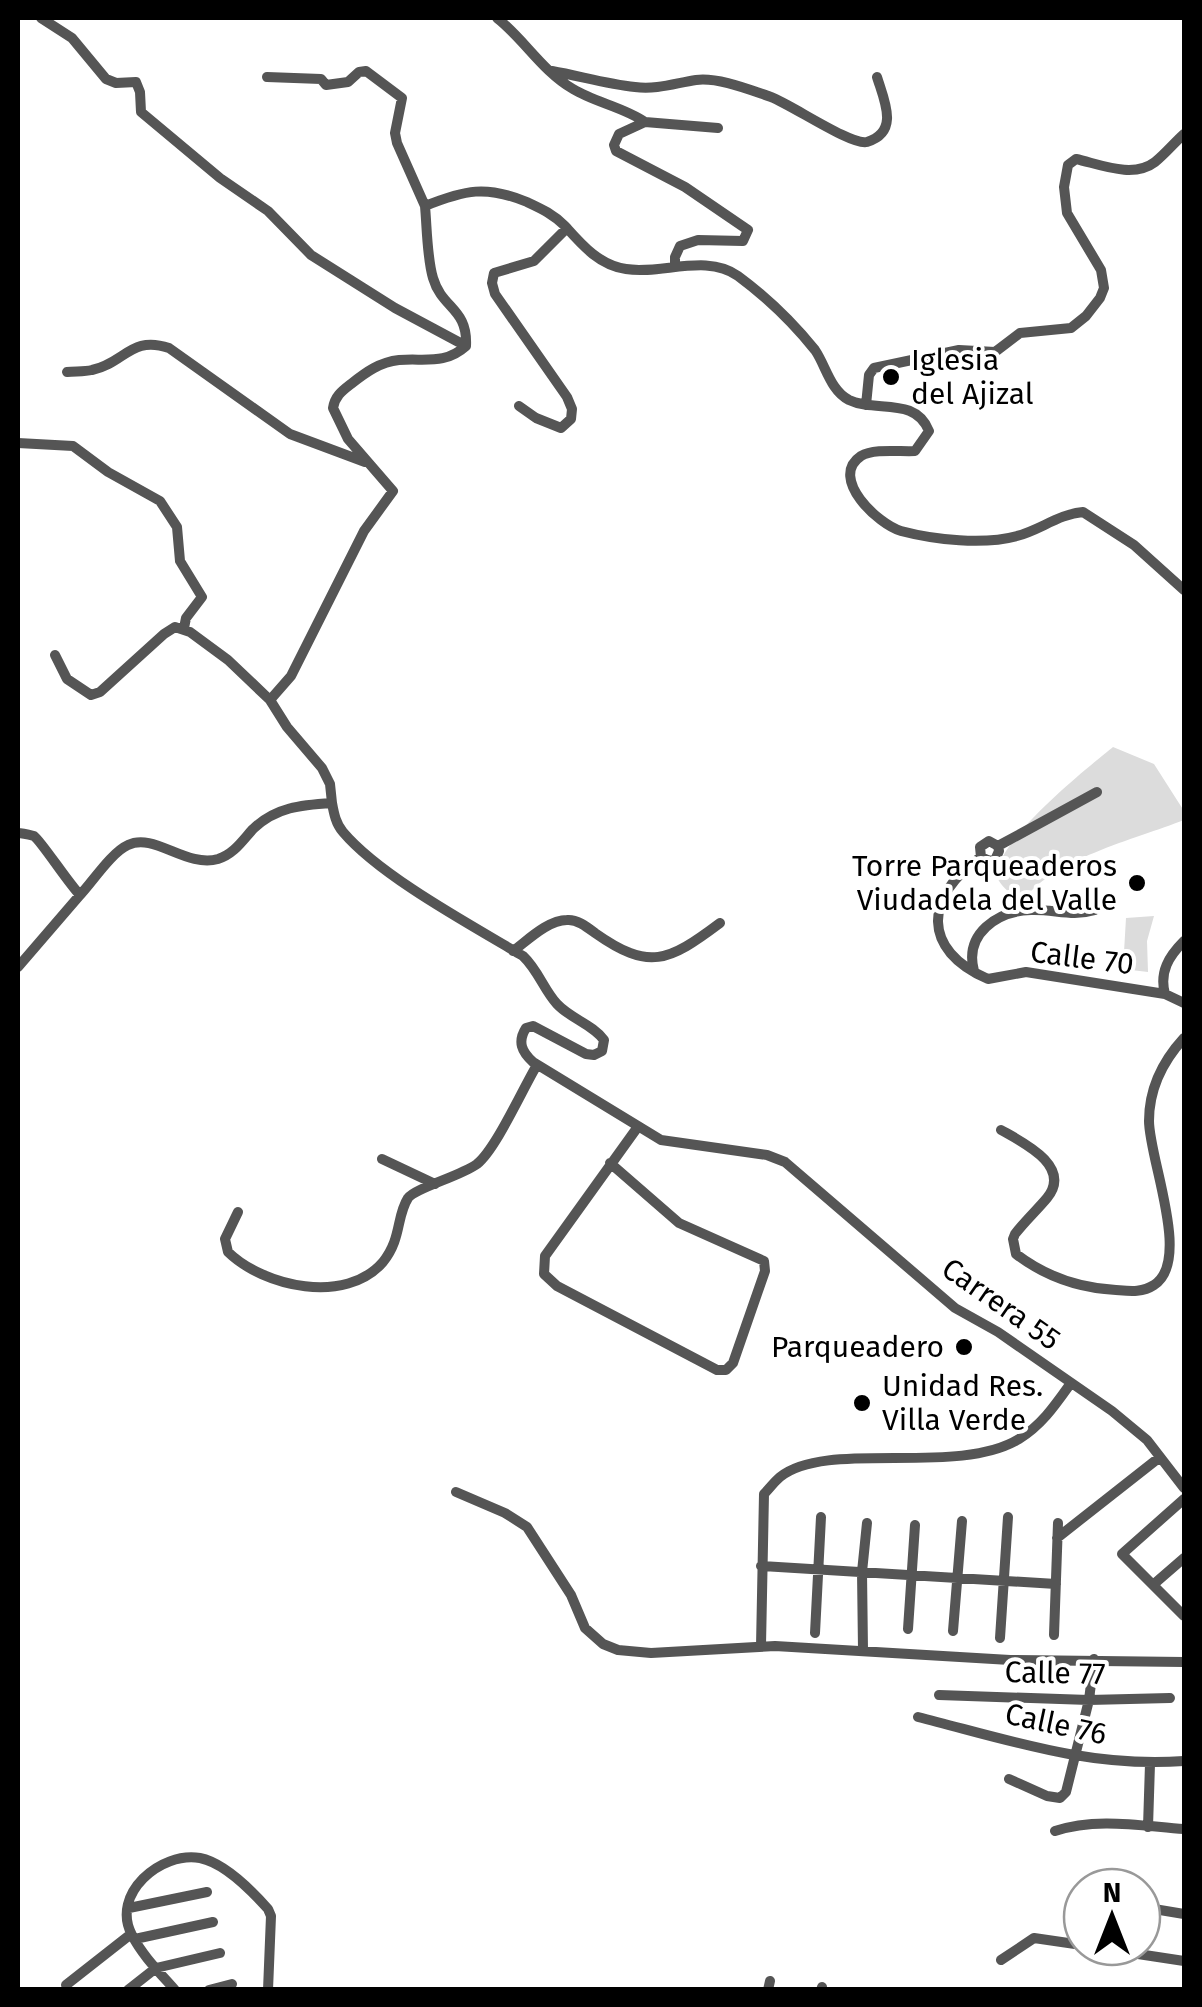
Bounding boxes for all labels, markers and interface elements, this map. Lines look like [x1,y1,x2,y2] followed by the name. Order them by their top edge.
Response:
[911,342,1034,412] place label: Iglesia del Ajizal
[880,366,902,388] marker: Iglesia del Ajizal
[852,848,1117,918] place label: Torre Parqueaderos Viudadela del Valle
[1126,872,1148,894] marker: Torre Parqueaderos Viudadela del Valle
[1028,934,1136,982] street label: Calle 70
[935,1250,1067,1358] street label: Carrera 55
[771,1329,944,1365] place label: Parqueadero
[953,1336,975,1358] marker: Parqueadero
[882,1368,1043,1438] place label: Unidad Res. Villa Verde
[851,1392,873,1414] marker: Unidad Res. Villa Verde
[1004,1654,1106,1692] street label: Calle 77
[1002,1696,1110,1752] street label: Calle 76
[1062,1867,1162,1967] north arrow
[1103,1876,1121,1909] text: N

